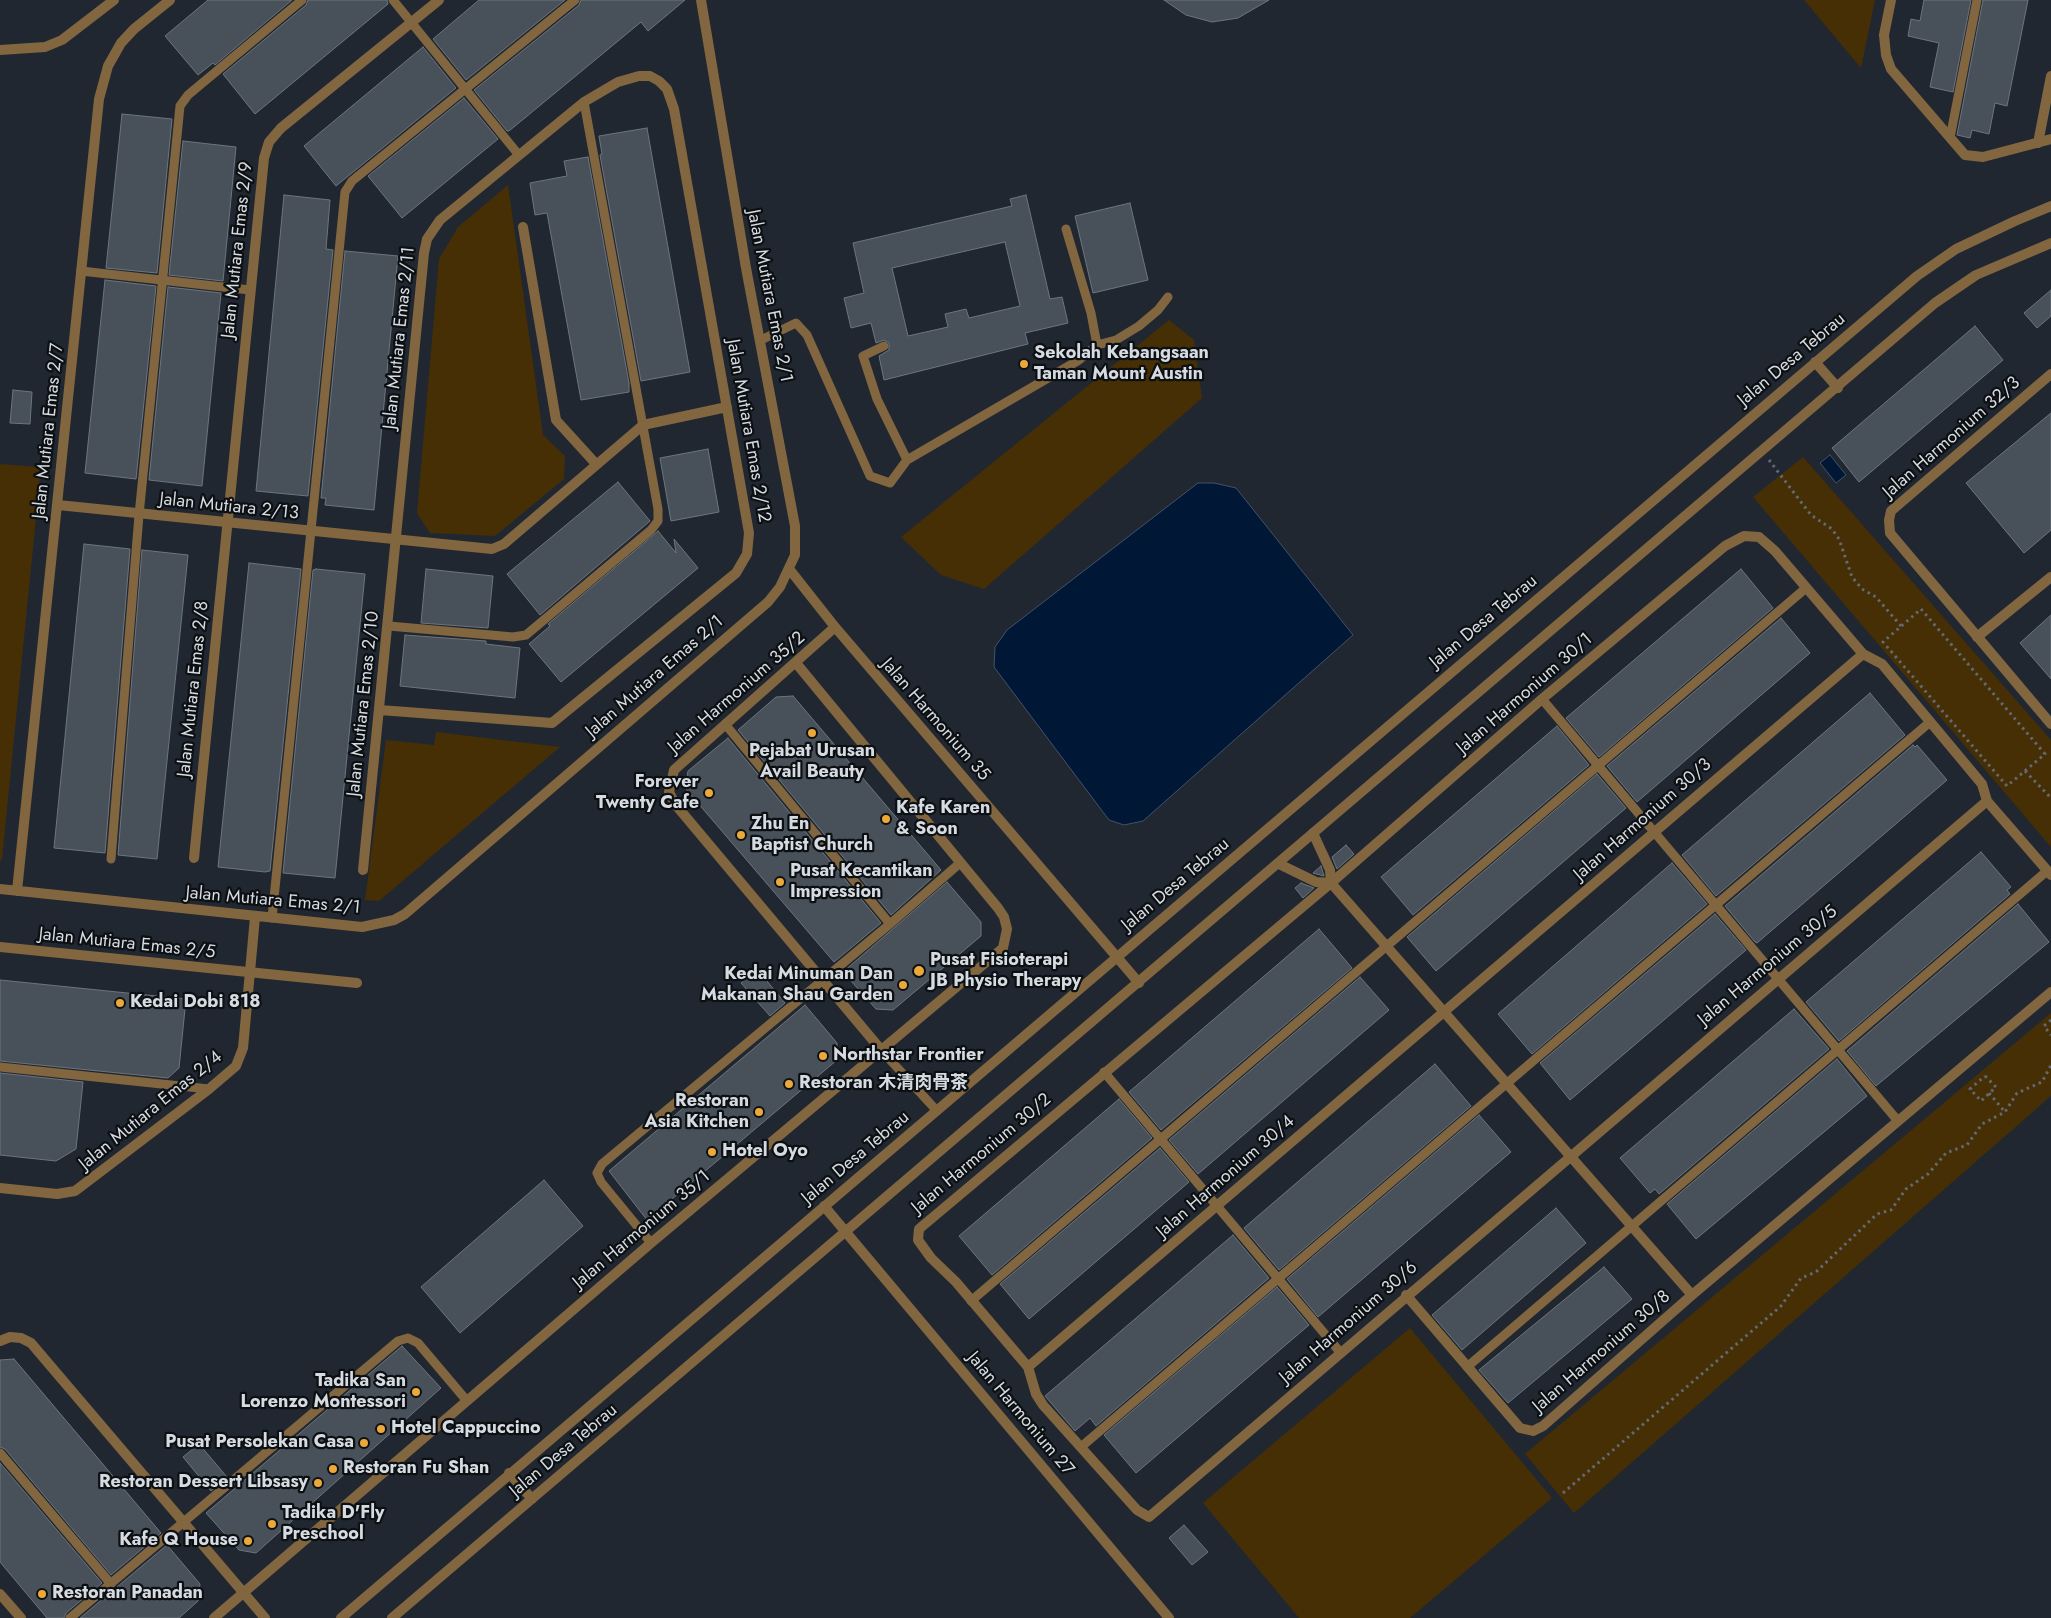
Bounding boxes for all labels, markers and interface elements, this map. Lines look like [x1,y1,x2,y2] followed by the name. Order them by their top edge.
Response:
[218,161,258,339] street label: Jalan Mutiara Emas 2/9
[742,208,796,384] street label: Jalan Mutiara Emas 2/1
[380,246,420,430] street label: Jalan Mutiara Emas 2/11
[1734,309,1850,411] street label: Jalan Desa Tebrau
[721,338,775,524] street label: Jalan Mutiara Emas 2/12
[29,342,69,520] street label: Jalan Mutiara Emas 2/7
[1034,343,1209,386] place label: Sekolah Kebangsaan Taman Mount Austin
[1018,358,1030,370] marker: Sekolah Kebangsaan Taman Mount Austin
[1879,373,2025,503] street label: Jalan Harmonium 32/3
[158,489,300,525] street label: Jalan Mutiara 2/13
[1426,571,1542,673] street label: Jalan Desa Tebrau
[174,600,214,778] street label: Jalan Mutiara Emas 2/8
[344,610,384,798] street label: Jalan Mutiara Emas 2/10
[582,611,728,743] street label: Jalan Mutiara Emas 2/1
[664,628,810,758] street label: Jalan Harmonium 35/2
[1453,629,1597,759] street label: Jalan Harmonium 30/1
[876,654,994,786] street label: Jalan Harmonium 35
[806,727,818,739] marker: Pejabat Urusan Avail Beauty
[749,741,875,784] place label: Pejabat Urusan Avail Beauty
[1570,754,1716,886] street label: Jalan Harmonium 30/3
[596,772,699,814] place label: Forever Twenty Cafe
[703,787,715,799] marker: Forever Twenty Cafe
[896,798,990,841] place label: Kafe Karen & Soon
[880,813,892,825] marker: Kafe Karen & Soon
[751,814,873,856] place label: Zhu En Baptist Church
[735,829,747,841] marker: Zhu En Baptist Church
[1118,834,1234,936] street label: Jalan Desa Tebrau
[790,861,933,904] place label: Pusat Kecantikan Impression
[774,876,786,888] marker: Pusat Kecantikan Impression
[185,883,361,919] street label: Jalan Mutiara Emas 2/1
[1694,901,1842,1031] street label: Jalan Harmonium 30/5
[38,924,216,964] street label: Jalan Mutiara Emas 2/5
[930,950,1081,992] place label: Pusat Fisioterapi JB Physio Therapy
[701,964,893,1006] place label: Kedai Minuman Dan Makanan Shau Garden
[912,964,926,978] marker: Pusat Fisioterapi JB Physio Therapy
[897,979,909,991] marker: Kedai Minuman Dan Makanan Shau Garden
[130,992,261,1014] place label: Kedai Dobi 818
[114,997,126,1009] marker: Kedai Dobi 818
[833,1045,984,1067] place label: Northstar Frontier
[75,1047,227,1175] street label: Jalan Mutiara Emas 2/4
[817,1050,829,1062] marker: Northstar Frontier
[799,1073,968,1095] place label: Restoran 木清肉骨茶
[783,1078,795,1090] marker: Restoran 木清肉骨茶
[908,1089,1056,1219] street label: Jalan Harmonium 30/2
[644,1091,749,1134] place label: Restoran Asia Kitchen
[753,1106,765,1118] marker: Restoran Asia Kitchen
[798,1107,914,1209] street label: Jalan Desa Tebrau
[1153,1111,1299,1243] street label: Jalan Harmonium 30/4
[722,1141,808,1163] place label: Hotel Oyo
[706,1146,718,1158] marker: Hotel Oyo
[569,1166,715,1294] street label: Jalan Harmonium 35/1
[1276,1257,1422,1389] street label: Jalan Harmonium 30/6
[1529,1286,1675,1418] street label: Jalan Harmonium 30/8
[962,1348,1078,1480] street label: Jalan Harmonium 27
[240,1371,406,1414] place label: Tadika San Lorenzo Montessori
[410,1386,422,1398] marker: Tadika San Lorenzo Montessori
[506,1400,622,1502] street label: Jalan Desa Tebrau
[391,1418,541,1440] place label: Hotel Cappuccino
[375,1423,387,1435] marker: Hotel Cappuccino
[165,1432,354,1454] place label: Pusat Persolekan Casa
[358,1437,370,1449] marker: Pusat Persolekan Casa
[343,1458,489,1480] place label: Restoran Fu Shan
[327,1463,339,1475] marker: Restoran Fu Shan
[99,1472,308,1494] place label: Restoran Dessert Libsasy
[312,1477,324,1489] marker: Restoran Dessert Libsasy
[282,1503,384,1546] place label: Tadika D'Fly Preschool
[266,1518,278,1530] marker: Tadika D'Fly Preschool
[119,1530,238,1552] place label: Kafe Q House
[242,1535,254,1547] marker: Kafe Q House
[52,1583,203,1605] place label: Restoran Panadan
[36,1588,48,1600] marker: Restoran Panadan

